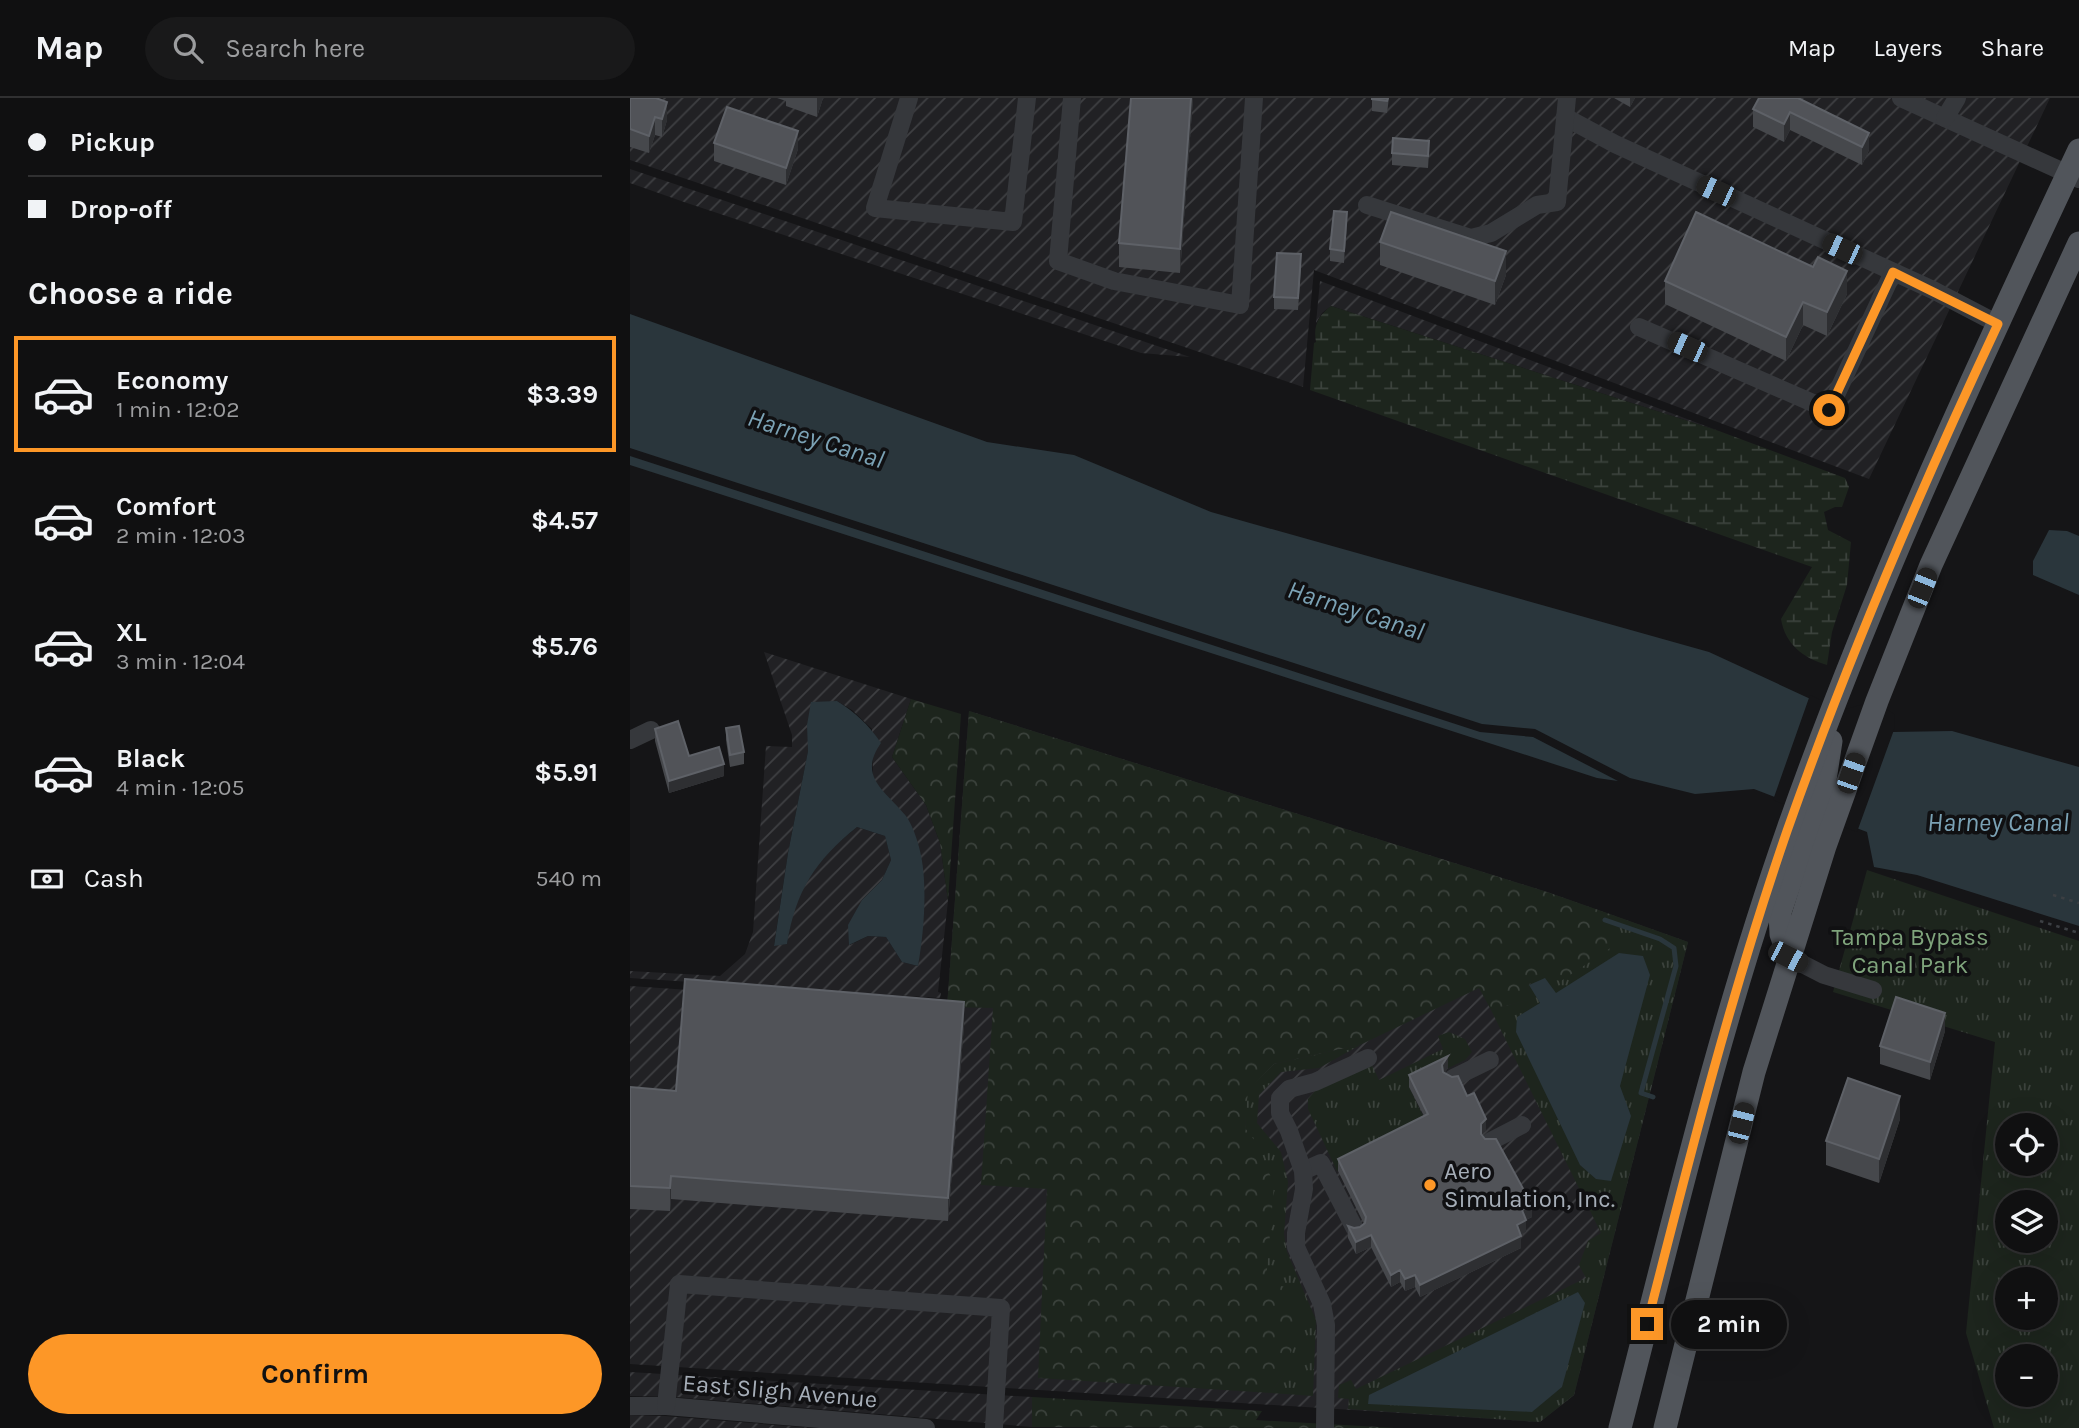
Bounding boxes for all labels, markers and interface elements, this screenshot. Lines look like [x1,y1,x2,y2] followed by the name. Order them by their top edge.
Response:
[145,17,635,80] search box
[35,29,103,67] text: Map
[169,29,207,67] icon: search
[225,33,365,64] text: Search here
[1788,34,1836,62] text: Map
[1874,34,1943,62] text: Layers
[1981,34,2044,62] text: Share
[70,127,155,158] text: Pickup
[1693,173,1740,209] car
[70,194,172,225] text: Drop-off
[1819,231,1866,267] car
[28,275,233,312] text: Choose a ride
[1664,329,1711,365] car
[32,363,95,426] icon: car
[116,365,228,396] text: Economy
[526,379,598,410] text: $3.39
[1813,394,1845,426] route start
[116,396,240,423] text: 1 min · 12:02
[744,402,888,475] water label: Harney Canal
[32,489,95,552] icon: car
[116,491,217,522] text: Comfort
[531,505,598,536] text: $4.57
[116,522,246,549] text: 2 min · 12:03
[1905,565,1940,611] car
[1284,574,1428,647] water label: Harney Canal
[32,615,95,678] icon: car
[116,617,147,648] text: XL
[531,631,598,662] text: $5.76
[116,648,245,675] text: 3 min · 12:04
[32,741,95,804] icon: car
[116,743,185,774] text: Black
[1835,750,1868,796] car
[534,757,598,788] text: $5.91
[116,774,244,801] text: 4 min · 12:05
[1927,807,2069,838] water label: Harney Canal
[28,860,66,898] icon: cash
[84,863,144,894] text: Cash
[536,865,602,892] text: 540 m
[1831,923,1989,979] park label: Tampa Bypass Canal Park
[1765,938,1812,976] car
[1726,1100,1757,1146] car
[1995,1113,2058,1407] map controls
[1995,1113,2058,1176] button: locate
[1444,1157,1615,1213] place label: Aero Simulation, Inc.
[1422,1177,1438,1193] marker: Aero Simulation, Inc.
[1995,1190,2058,1253] button: layers
[1995,1267,2058,1330] button: +
[1672,1300,1787,1348] callout: 2 min
[1631,1308,1663,1340] route end
[1697,1311,1761,1338] text: 2 min
[28,1334,602,1414] button: Confirm
[1995,1344,2058,1407] button: −
[682,1369,878,1413] street label: East Sligh Avenue

